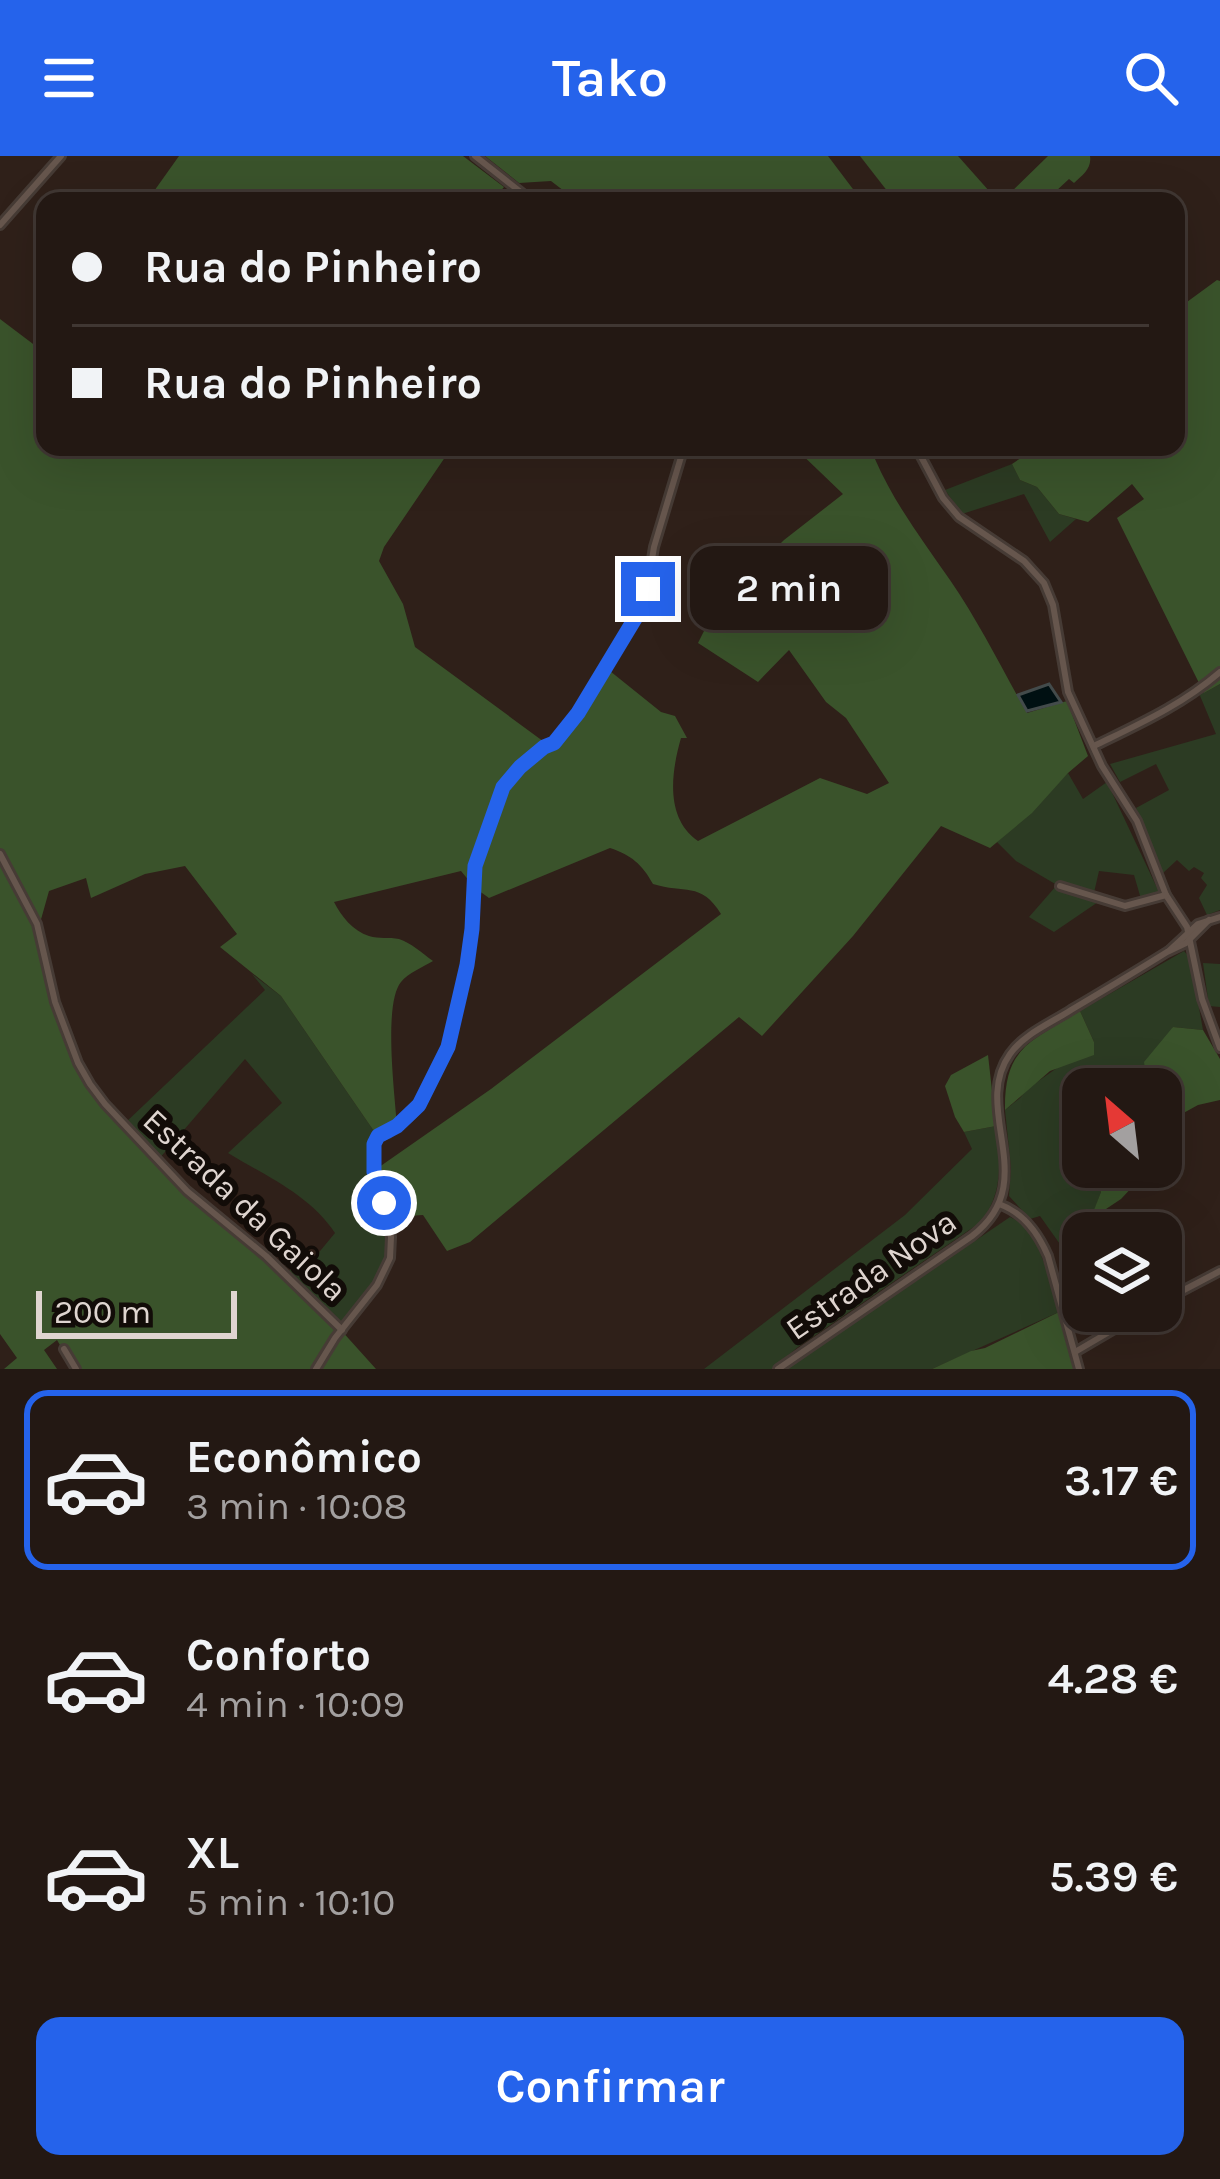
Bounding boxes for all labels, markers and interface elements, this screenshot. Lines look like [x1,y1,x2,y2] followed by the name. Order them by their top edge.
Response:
[36,45,102,111] icon: menu
[1118,45,1184,111] icon: search
[552,46,668,110] text: Tako
[144,241,482,293] text: Rua do Pinheiro
[144,357,482,409] text: Rua do Pinheiro
[690,547,888,631] callout: 2 min
[621,562,675,616] route end
[736,565,842,611] text: 2 min
[1062,1068,1182,1188] north arrow
[1062,1068,1182,1332] map controls
[135,1101,355,1309] street label: Estrada da Gaiola
[357,1176,411,1230] route start
[778,1202,964,1348] street label: Estrada Nova
[1062,1212,1182,1332] button: layers
[36,1285,237,1338] scale bar
[54,1293,151,1331] text: 200 m
[42,1426,150,1534] icon: car
[186,1431,422,1483] text: Econômico
[1064,1454,1178,1506] text: 3.17 €
[186,1483,408,1529] text: 3 min · 10:08
[42,1624,150,1732] icon: car
[186,1629,371,1681] text: Conforto
[1047,1652,1178,1704] text: 4.28 €
[186,1681,405,1727] text: 4 min · 10:09
[42,1822,150,1930] icon: car
[186,1827,239,1879] text: XL
[1049,1850,1178,1902] text: 5.39 €
[186,1879,395,1925] text: 5 min · 10:10
[36,2017,1184,2155] button: Confirmar

